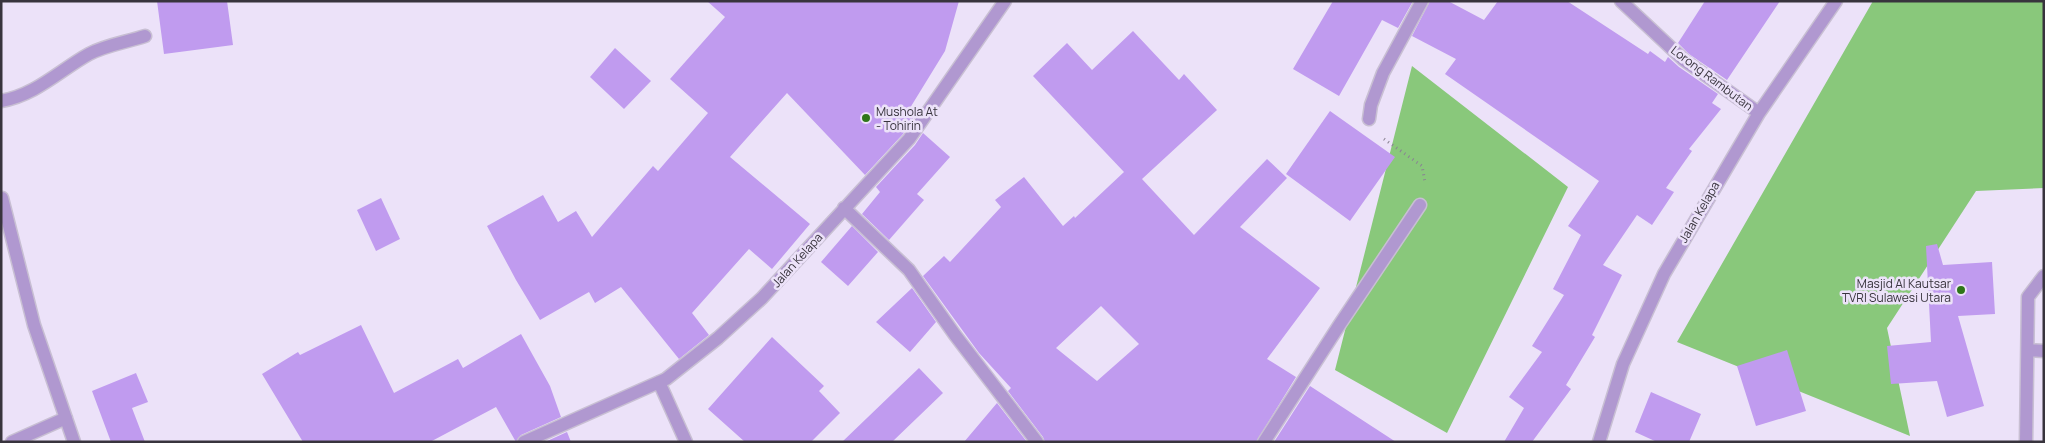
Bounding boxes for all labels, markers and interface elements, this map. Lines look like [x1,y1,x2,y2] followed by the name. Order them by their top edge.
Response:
[1668,42,1756,114] street label: Lorong Rambutan
[876,103,938,134] place label: Mushola At - Tohirin
[860,112,872,124] marker: Mushola At - Tohirin
[1675,178,1723,246] street label: Jalan Kelapa
[768,229,826,291] street label: Jalan Kelapa
[1842,275,1952,306] place label: Masjid Al Kautsar TVRI Sulawesi Utara
[1955,284,1967,296] marker: Masjid Al Kautsar TVRI Sulawesi Utara

